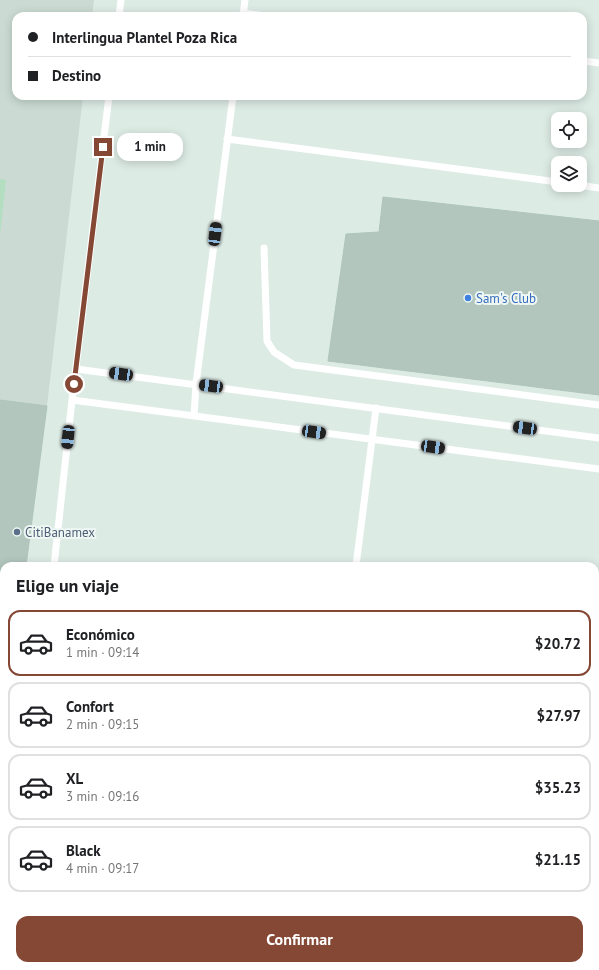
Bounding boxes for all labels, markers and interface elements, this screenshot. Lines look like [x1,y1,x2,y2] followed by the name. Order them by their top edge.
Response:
[52,28,237,47] text: Interlingua Plantel Poza Rica
[52,66,101,85] text: Destino
[551,112,587,192] map controls
[551,112,587,148] button: locate
[117,133,183,161] callout: 1 min
[94,138,112,156] route end
[134,138,166,155] text: 1 min
[551,156,587,192] button: layers
[208,221,222,247] car
[476,290,536,307] place label: Sam's Club
[463,293,473,303] marker: Sam's Club
[108,366,134,382] car
[65,375,83,393] route start
[198,379,224,393] car
[512,420,538,436] car
[61,424,75,450] car
[301,424,327,440] car
[420,439,446,455] car
[25,524,95,541] place label: CitiBanamex
[12,527,22,537] marker: CitiBanamex
[16,574,119,597] text: Elige un viaje
[18,625,54,661] icon: car
[66,625,135,644] text: Económico
[535,634,581,653] text: $20.72
[66,644,139,661] text: 1 min · 09:14
[18,697,54,733] icon: car
[66,697,114,716] text: Confort
[537,706,581,725] text: $27.97
[66,716,139,733] text: 2 min · 09:15
[18,769,54,805] icon: car
[66,769,83,788] text: XL
[535,778,581,797] text: $35.23
[66,788,139,805] text: 3 min · 09:16
[18,841,54,877] icon: car
[66,841,101,860] text: Black
[535,850,581,869] text: $21.15
[66,860,139,877] text: 4 min · 09:17
[16,916,583,962] button: Confirmar

